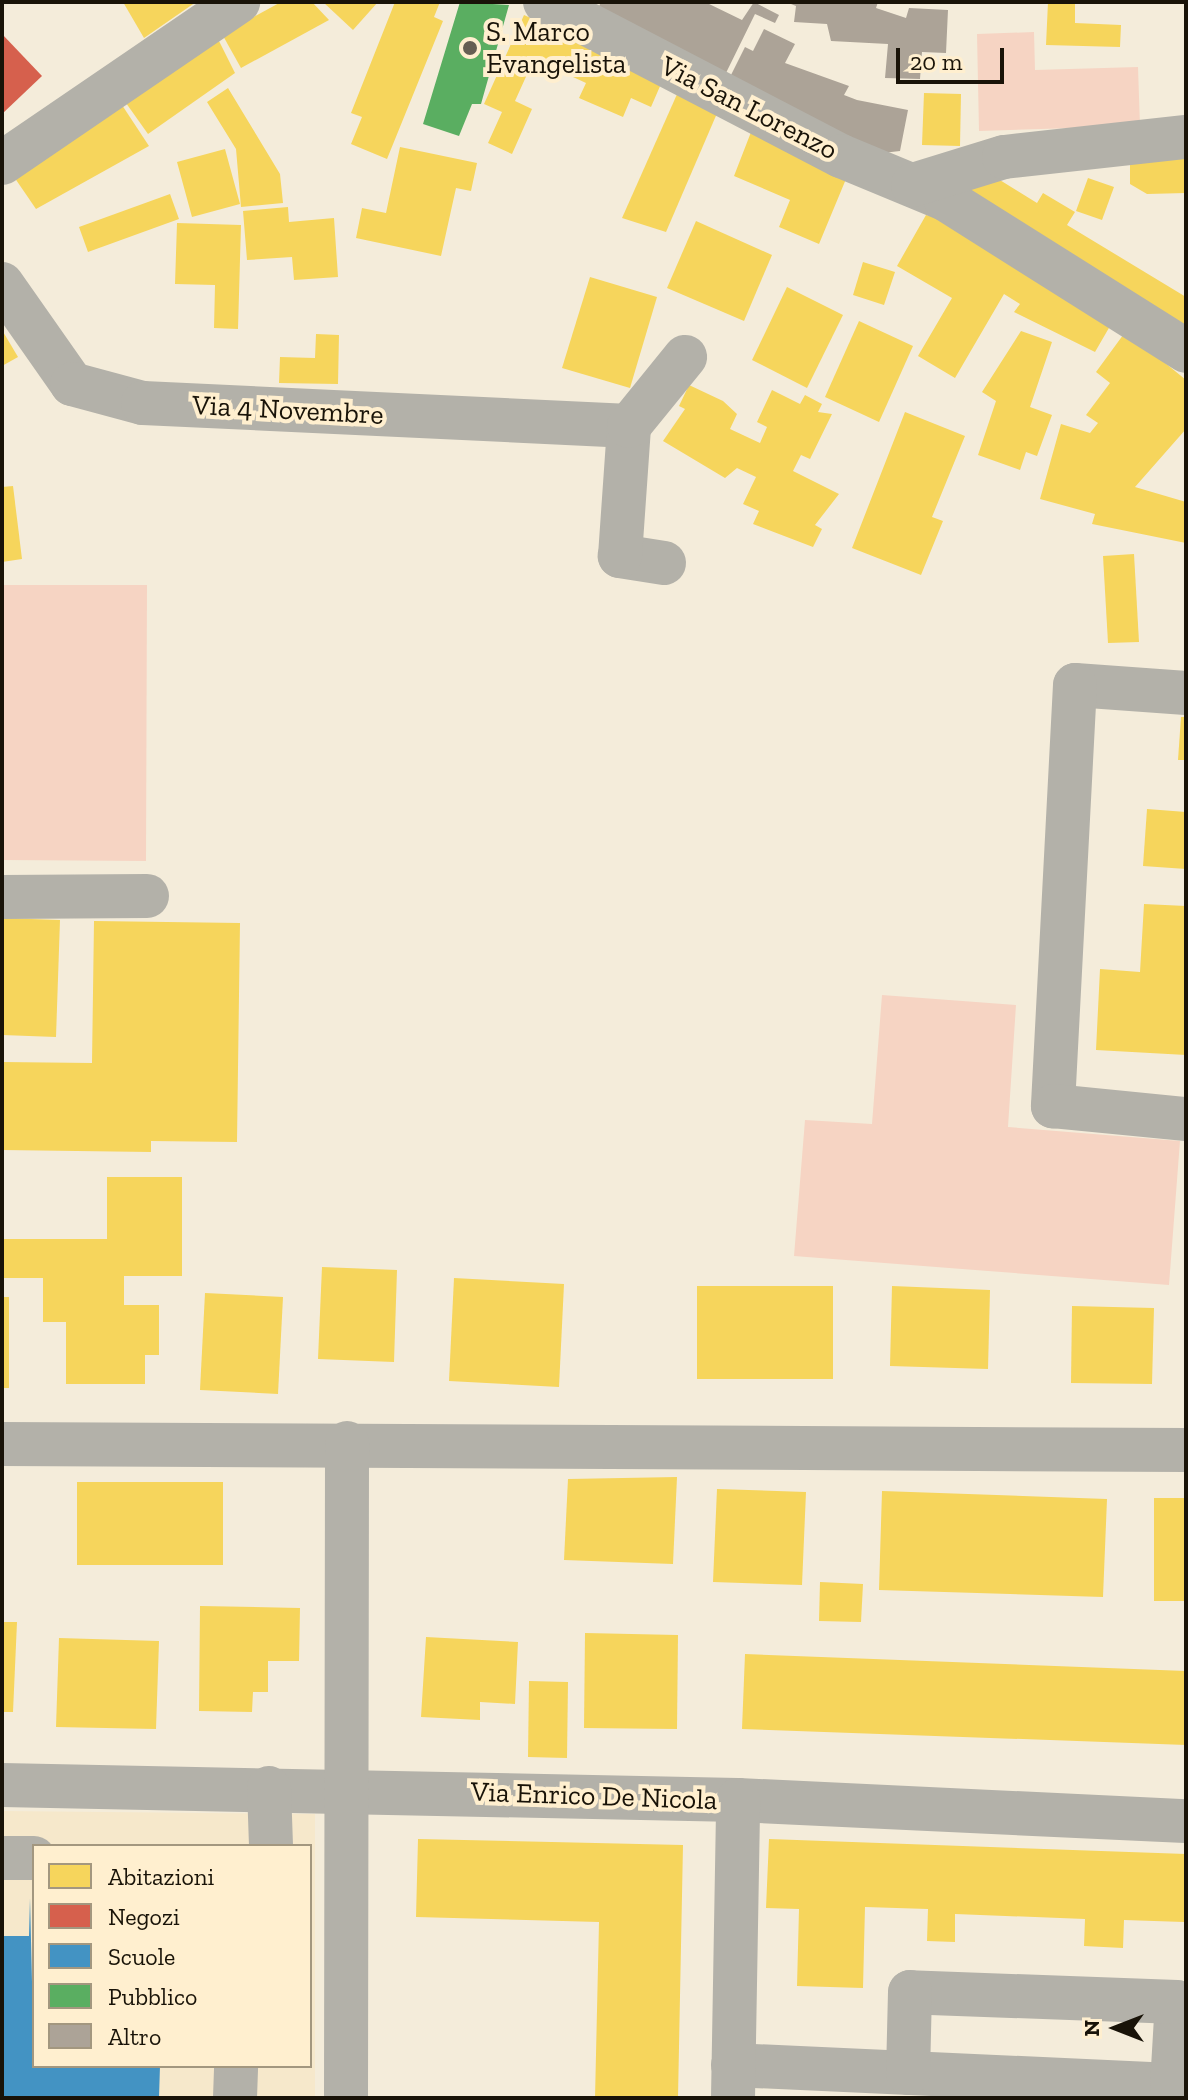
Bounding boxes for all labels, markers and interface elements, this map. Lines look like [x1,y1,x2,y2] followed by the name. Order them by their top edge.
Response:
[486,15,626,81] place label: S. Marco Evangelista
[900,32,1008,82] scale bar
[461,39,479,57] marker: S. Marco Evangelista
[910,47,962,76] text: 20 m
[655,49,843,167] street label: Via San Lorenzo
[191,388,385,432] street label: Via 4 Novembre
[470,1775,718,1817] street label: Via Enrico De Nicola
[32,1844,312,2068] legend
[108,1862,214,1891] text: Abitazioni
[108,1902,180,1931] text: Negozi
[108,1942,175,1971] text: Scuole
[108,1982,197,2011] text: Pubblico
[1076,1988,1156,2068] north arrow
[1078,2020,1105,2036] text: N
[108,2022,161,2051] text: Altro

